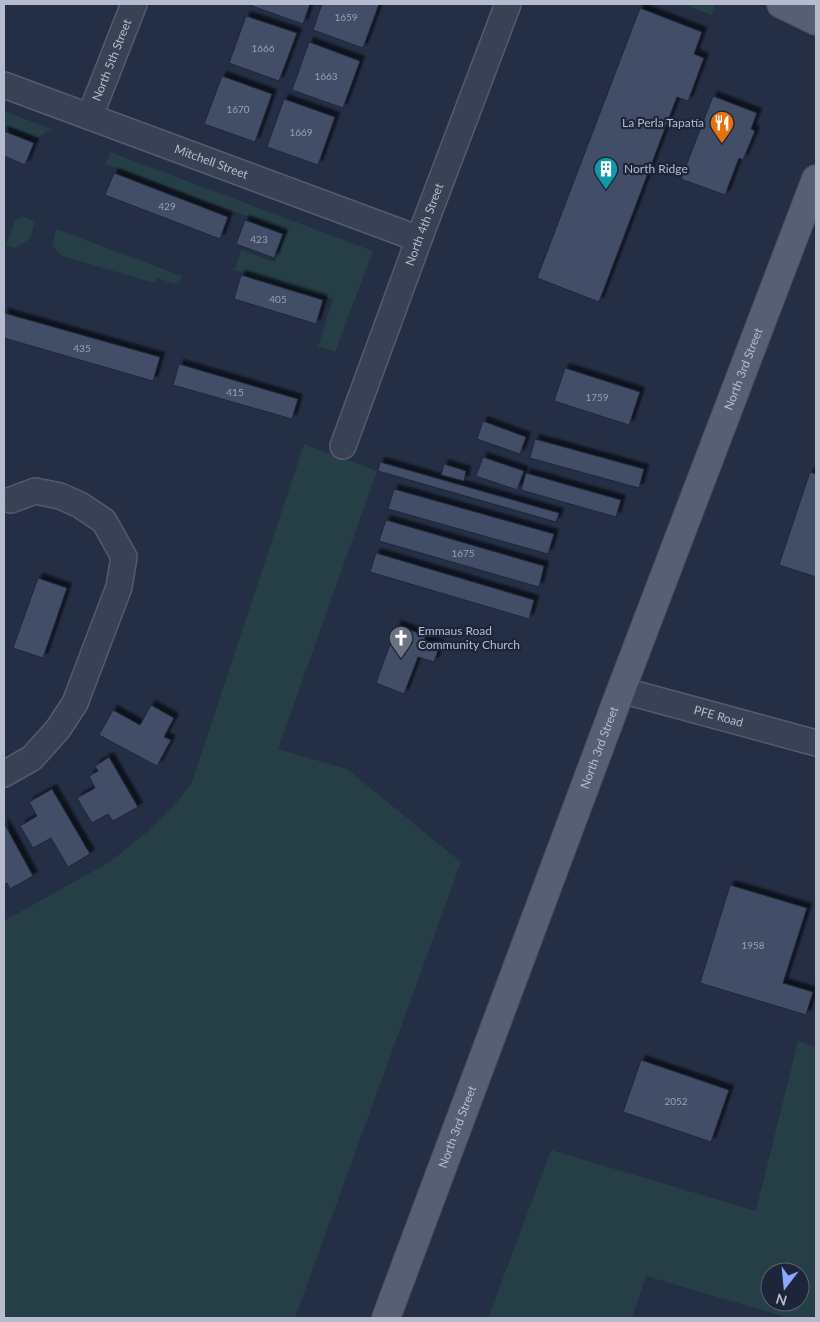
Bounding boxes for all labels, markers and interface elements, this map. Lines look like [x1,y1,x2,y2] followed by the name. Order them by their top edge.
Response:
[334,11,358,23] house number: 1659
[89,16,135,103] street label: North 5th Street
[251,42,275,54] house number: 1666
[314,70,338,82] house number: 1663
[226,103,250,115] house number: 1670
[709,110,735,144] restaurant icon: La Perla Tapatía
[622,115,704,130] place label: La Perla Tapatía
[289,126,313,138] house number: 1669
[172,141,251,182] street label: Mitchell Street
[593,156,619,190] building icon: North Ridge
[624,161,688,176] place label: North Ridge
[402,180,447,268] street label: North 4th Street
[158,200,176,212] house number: 429
[250,233,268,245] house number: 423
[269,293,287,305] house number: 405
[721,325,766,412] street label: North 3rd Street
[73,342,91,354] house number: 435
[226,386,244,398] house number: 415
[585,391,609,403] house number: 1759
[451,547,475,559] house number: 1675
[418,623,520,652] place label: Emmaus Road Community Church
[388,625,414,659] church icon: Emmaus Road Community Church
[692,702,745,730] street label: PFE Road
[577,704,621,791] street label: North 3rd Street
[741,939,765,951] house number: 1958
[435,1083,480,1170] street label: North 3rd Street
[664,1095,688,1107] house number: 2052
[760,1262,810,1312] north arrow
[774,1290,789,1310] text: N

